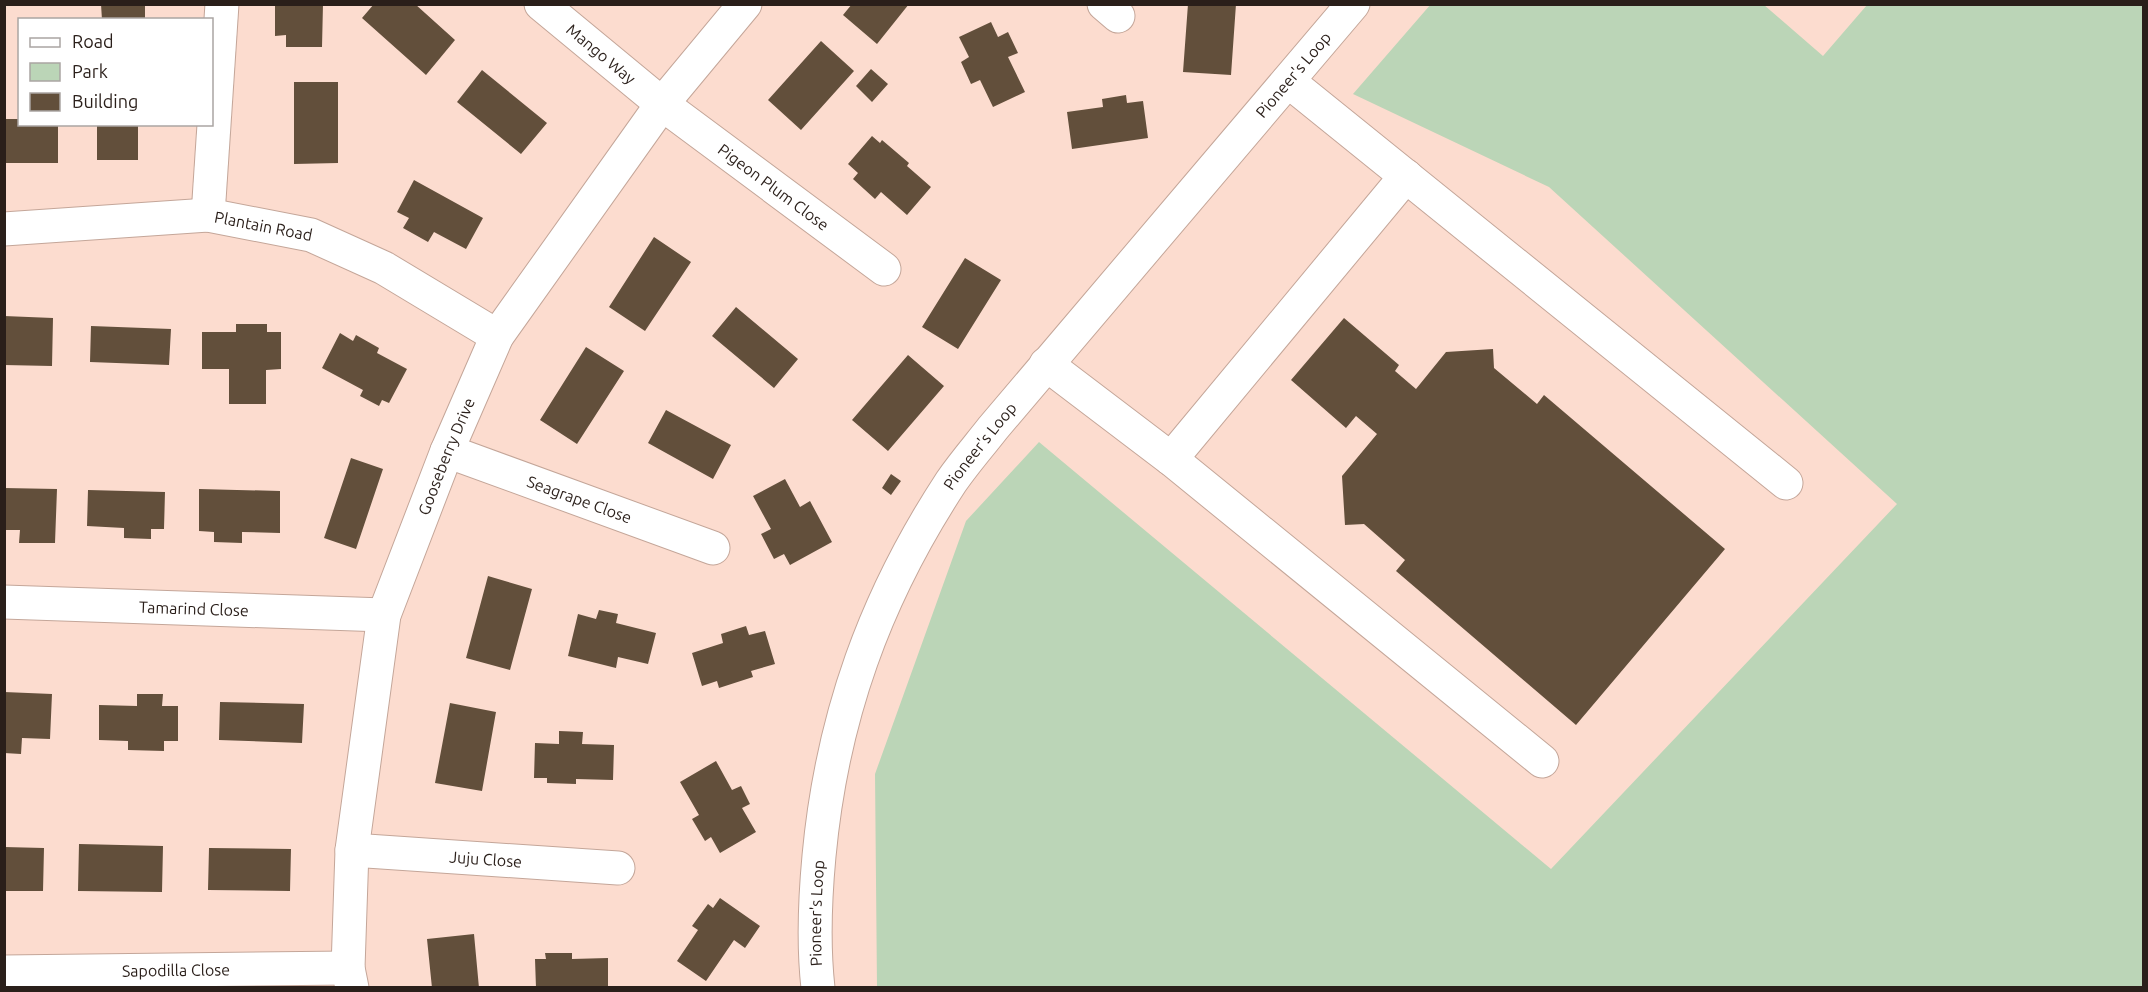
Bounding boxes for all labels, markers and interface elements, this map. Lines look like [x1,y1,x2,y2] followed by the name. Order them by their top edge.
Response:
[18,18,213,126] legend
[563,20,639,88] street label: Mango Way
[1252,28,1334,121] street label: Pioneer's Loop
[72,31,114,51] text: Road
[72,61,108,81] text: Park
[72,91,138,111] text: Building
[715,140,832,234] street label: Pigeon Plum Close
[213,207,314,244] street label: Plantain Road
[414,395,478,518] street label: Gooseberry Drive
[940,399,1020,493] street label: Pioneer's Loop
[525,472,634,527] street label: Seagrape Close
[139,598,249,619] street label: Tamarind Close
[449,848,523,870] street label: Juju Close
[806,859,828,967] street label: Pioneer's Loop
[122,960,230,980] street label: Sapodilla Close

